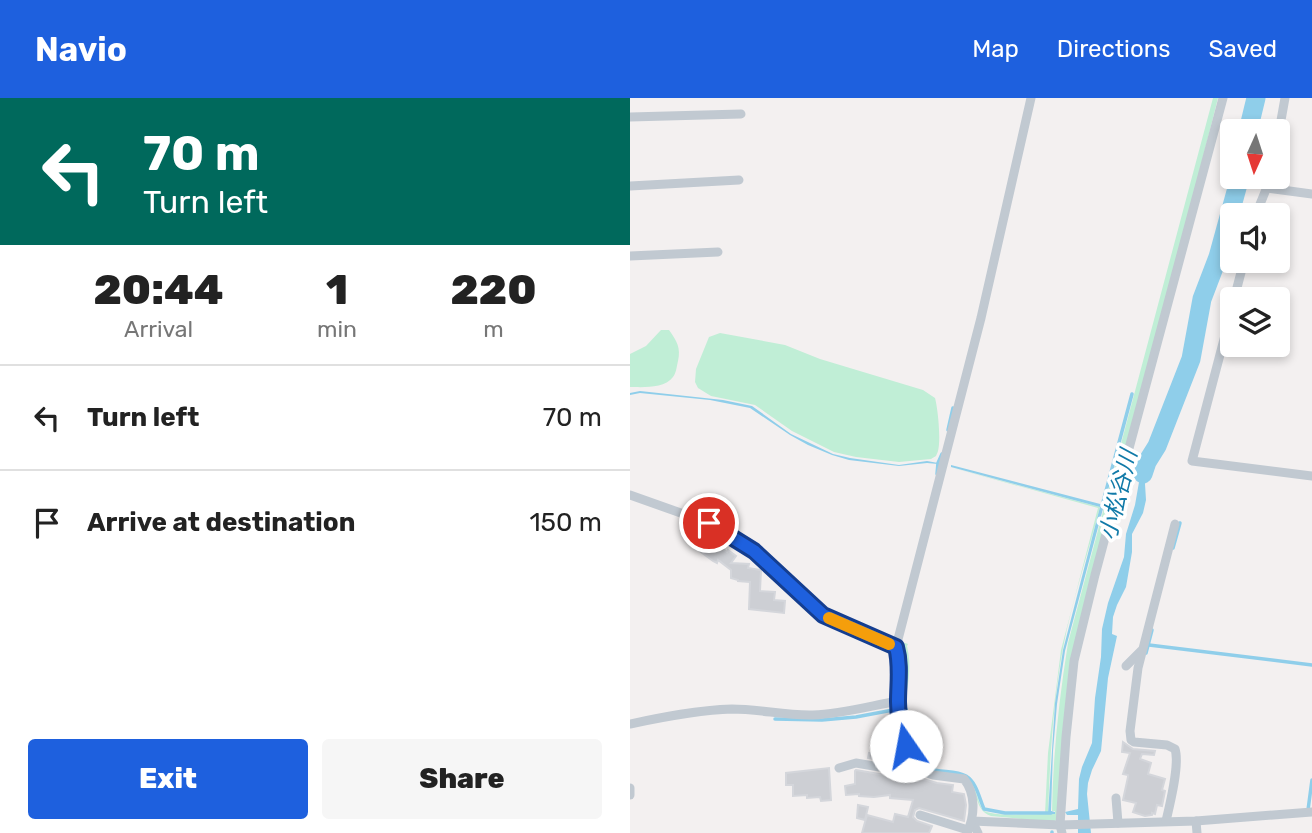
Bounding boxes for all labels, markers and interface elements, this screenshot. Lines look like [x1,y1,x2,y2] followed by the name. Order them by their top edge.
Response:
[35,30,127,69] text: Navio
[972,35,1019,63] text: Map
[1057,35,1170,63] text: Directions
[1208,35,1277,63] text: Saved
[1220,119,1290,189] north arrow
[1220,119,1290,357] map controls
[143,124,260,182] text: 70 m
[28,126,119,217] icon: left
[143,183,268,221] text: Turn left
[1220,203,1290,273] button: sound
[93,265,224,315] text: 20:44
[326,265,348,315] text: 1
[450,265,537,315] text: 220
[1220,287,1290,357] button: layers
[124,315,193,343] text: Arrival
[317,315,357,343] text: min
[483,315,504,343] text: m
[28,399,66,437] icon: left
[87,402,199,433] text: Turn left
[543,402,602,433] text: 70 m
[1093,444,1143,543] water label: 小松谷川
[679,493,739,553] pin
[28,504,66,542] icon: arrive
[690,504,728,542] icon: arrive
[87,507,355,538] text: Arrive at destination
[529,507,602,538] text: 150 m
[869,709,943,783] position arrow
[28,739,308,819] button: Exit
[322,739,602,819] button: Share

